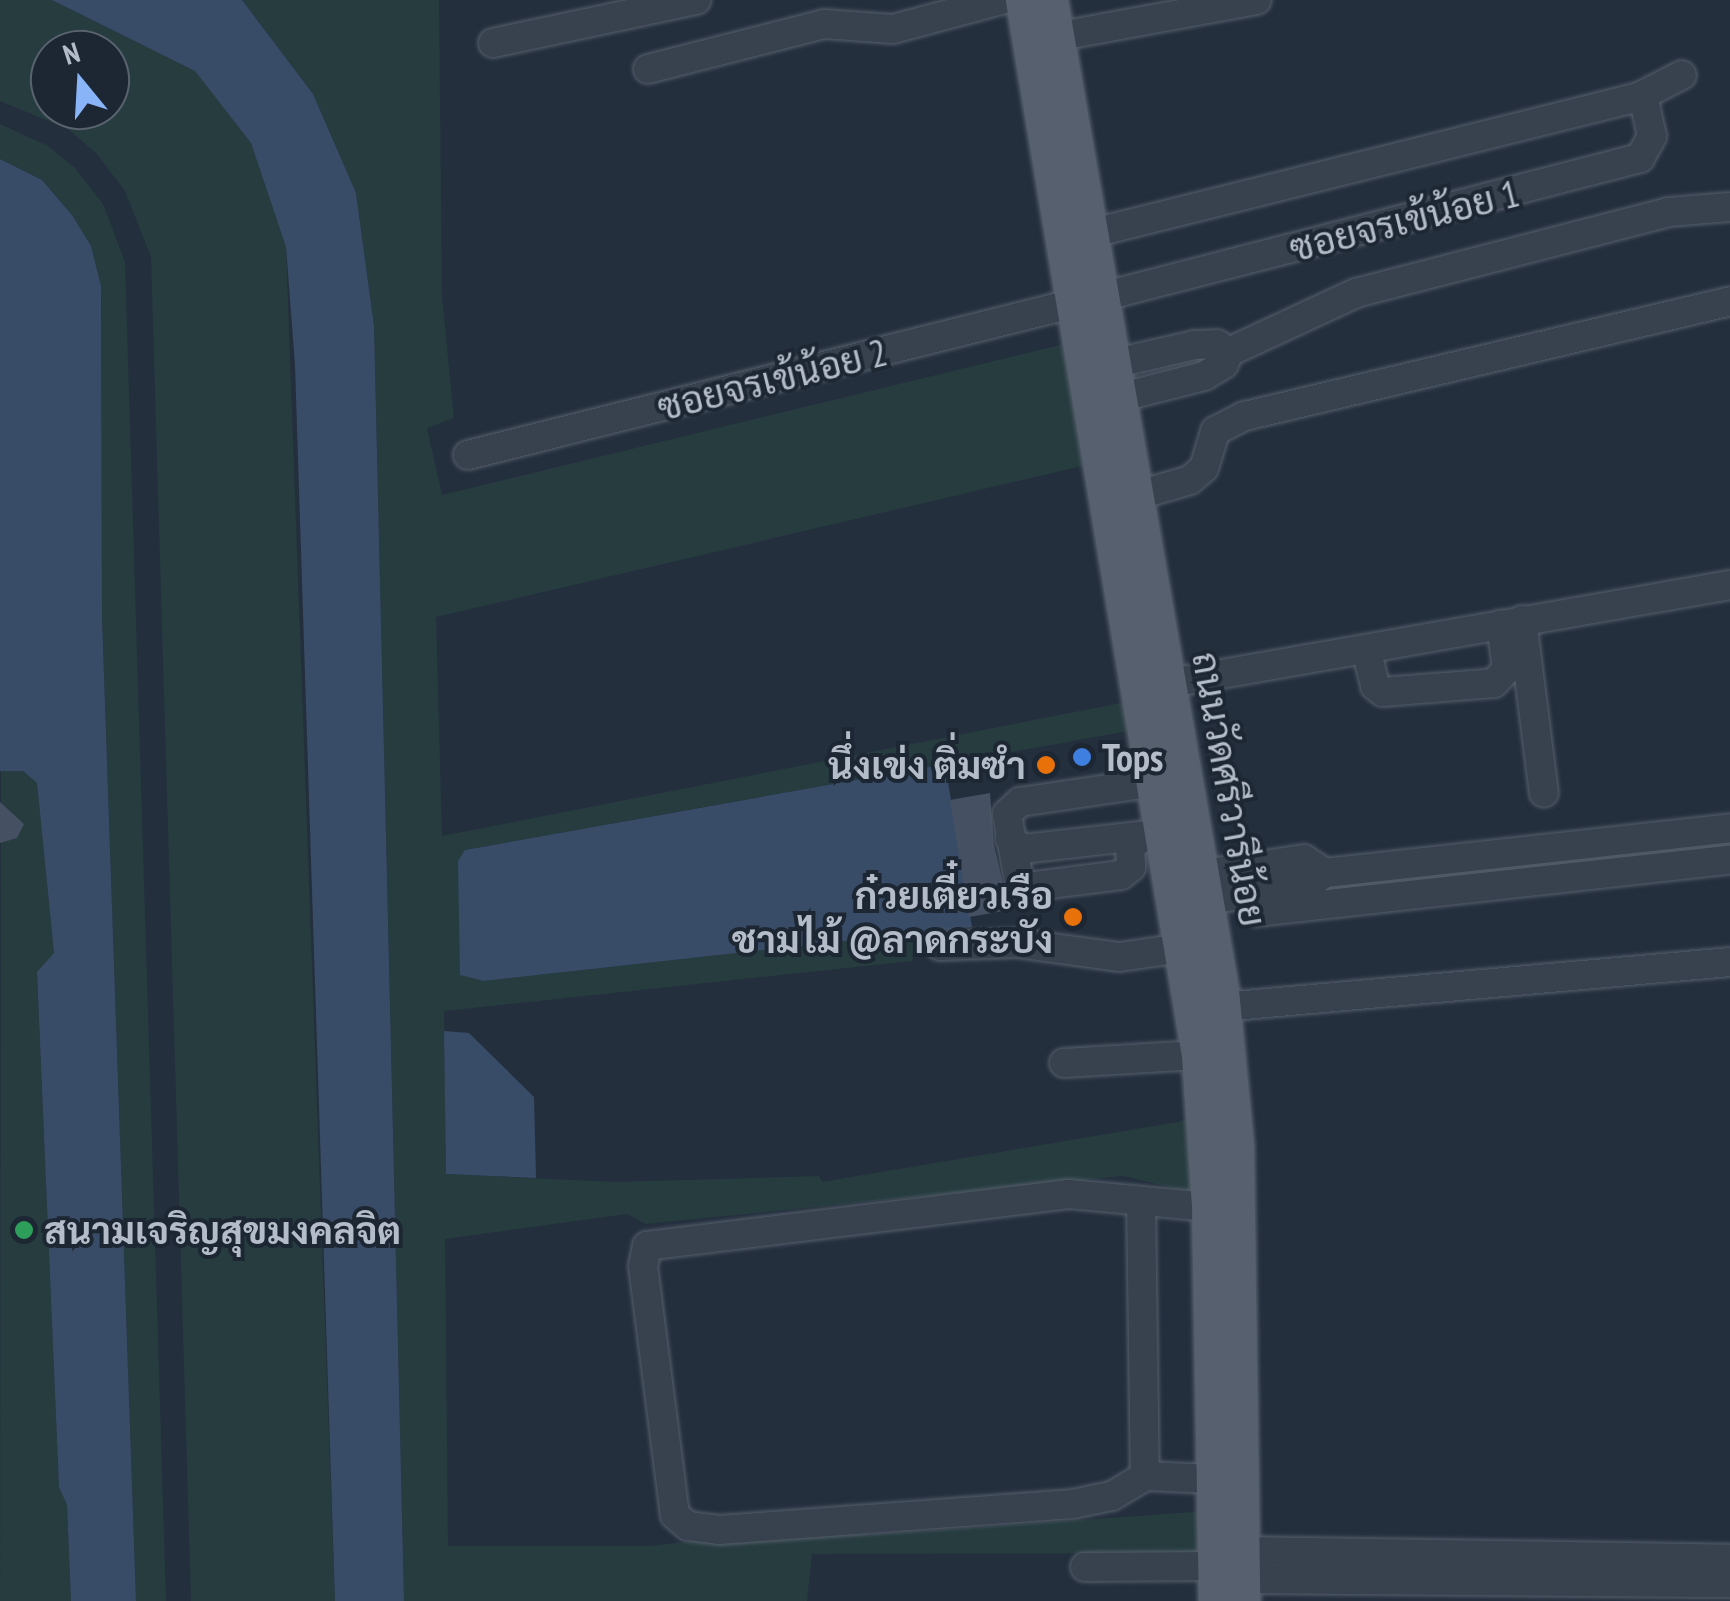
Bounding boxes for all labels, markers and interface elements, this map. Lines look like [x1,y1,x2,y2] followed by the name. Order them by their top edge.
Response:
[30,30,130,130] north arrow
[58,33,84,73] text: N
[1285,169,1523,271] street label: ซอยจรเข้น้อย 1
[653,328,891,430] street label: ซอยจรเข้น้อย 2
[1183,648,1277,930] street label: ถนนวัดศรีวารีน้อย
[1102,734,1163,780] place label: Tops
[828,742,1026,788] place label: นึ่งเข่ง ติ่มซำ
[1071,746,1093,768] marker: Tops
[1035,754,1057,776] marker: นึ่งเข่ง ติ่มซำ
[732,872,1053,962] place label: ก๋วยเตี๋ยวเรือ ชามไม้ @ลาดกระบัง
[1062,906,1084,928] marker: ก๋วยเตี๋ยวเรือ ชามไม้ @ลาดกระบัง
[44,1207,401,1253] place label: สนามเจริญสุขมงคลจิต
[13,1219,35,1241] marker: สนามเจริญสุขมงคลจิต

